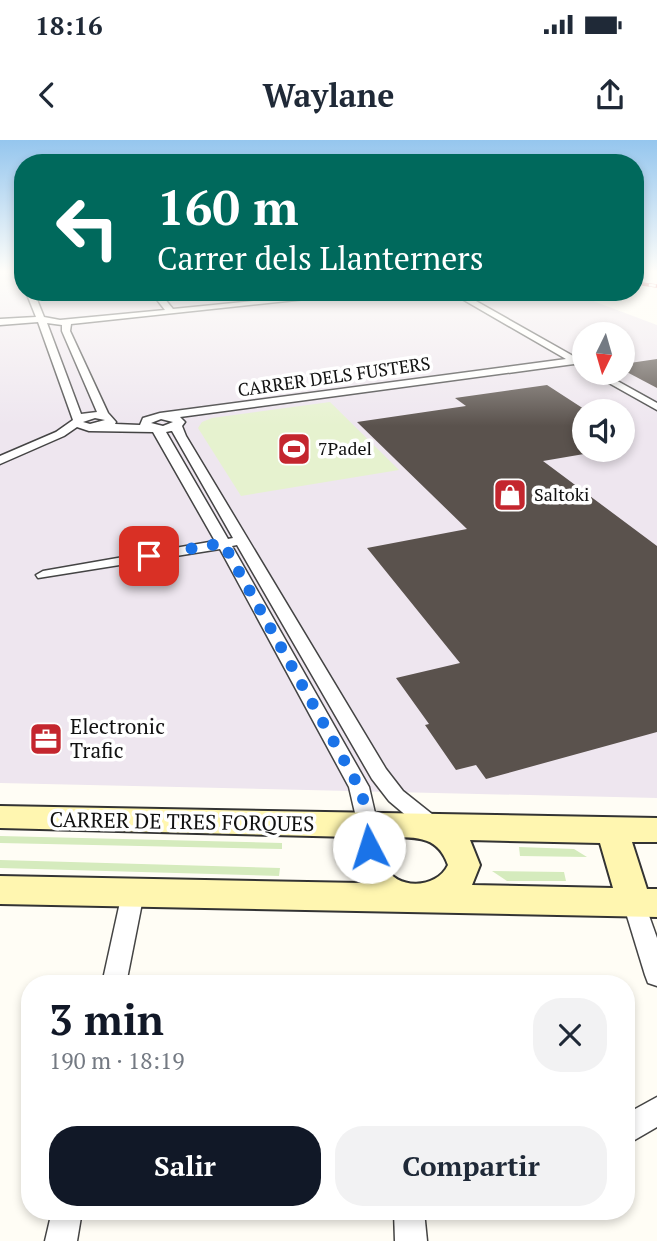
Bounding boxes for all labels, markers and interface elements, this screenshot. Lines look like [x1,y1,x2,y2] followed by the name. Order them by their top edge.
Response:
[35,8,103,42] text: 18:16
[263,74,394,116] text: Waylane
[28,76,66,114] icon: back
[591,76,629,114] icon: share
[157,174,299,239] text: 160 m
[42,182,133,273] icon: left
[157,237,484,279] text: Carrer dels Llanterners
[572,322,635,385] north arrow
[572,322,635,462] map controls
[236,351,432,401] street label: CARRER DELS FUSTERS
[572,399,635,462] button: sound
[275,430,313,468] sports icon: 7Padel
[318,436,372,460] place label: 7Padel
[491,476,529,514] shop icon: Saltoki
[534,482,590,506] place label: Saltoki
[119,526,179,586] pin
[130,537,168,575] icon: arrive
[70,712,165,764] place label: Electronic Trafic
[27,720,65,758] office icon: Electronic Trafic
[49,805,315,837] street label: CARRER DE TRES FORQUES
[332,810,406,884] position arrow
[49,991,164,1047] text: 3 min
[533,998,607,1072] button: close
[49,1045,184,1076] text: 190 m · 18:19
[49,1126,321,1206] button: Salir
[335,1126,607,1206] button: Compartir

